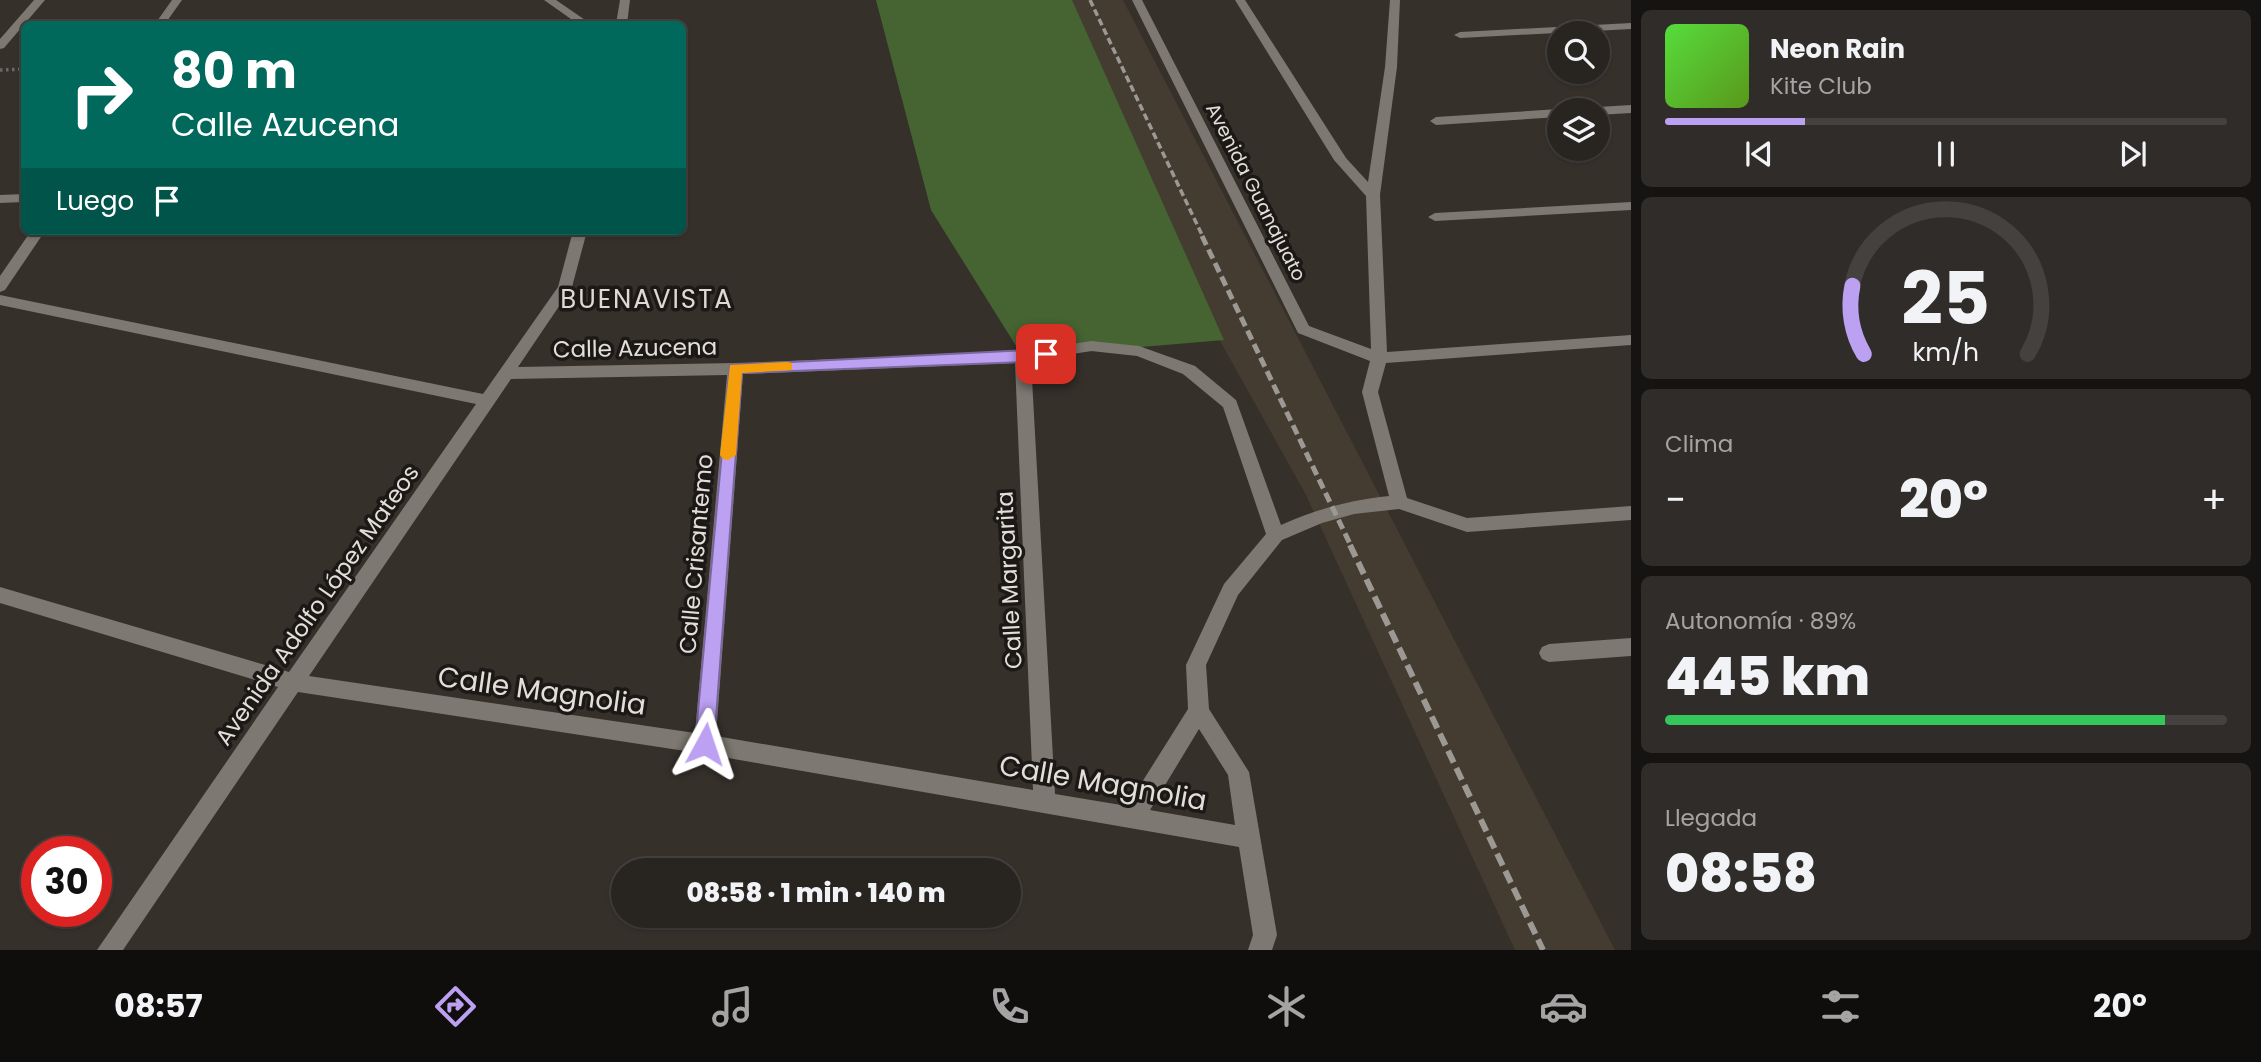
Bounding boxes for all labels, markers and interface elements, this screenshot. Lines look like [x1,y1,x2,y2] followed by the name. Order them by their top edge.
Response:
[1547,21,1610,161] map controls
[1547,21,1610,84] button: search
[1770,31,1905,67] text: Neon Rain
[171,37,297,105] text: 80 m
[56,49,147,140] icon: right
[1770,70,1872,102] text: Kite Club
[1199,98,1313,286] street label: Avenida Guanajuato
[1547,98,1610,161] button: layers
[171,102,399,147] text: Calle Azucena
[1740,135,1778,173] icon: previous
[1927,135,1965,173] icon: pause
[2114,135,2152,173] icon: next
[148,182,186,220] icon: arrive
[56,183,134,219] text: Luego
[1902,248,1990,349] text: 25
[560,281,734,317] district label: BUENAVISTA
[1016,324,1076,384] pin
[553,331,717,365] street label: Calle Azucena
[1027,335,1065,373] icon: arrive
[1913,335,1979,370] text: km/h
[1665,428,1733,460] text: Clima
[671,453,721,655] street label: Calle Crisantemo
[208,458,426,752] street label: Avenida Adolfo López Mateos
[1899,463,1988,536] text: 20°
[1665,473,1686,526] text: −
[2201,473,2227,526] text: +
[988,490,1030,670] street label: Calle Margarita
[1665,605,1856,637] text: Autonomía · 89%
[1665,640,1870,713] text: 445 km
[435,657,649,725] street label: Calle Magnolia
[668,707,742,781] position arrow
[996,746,1210,820] street label: Calle Magnolia
[1665,802,1757,834] text: Llegada
[21,836,112,927] speed limit sign: 30
[1665,837,1817,910] text: 08:58
[686,875,946,911] text: 08:58 · 1 min · 140 m
[431,982,480,1031] icon: directions
[708,982,757,1031] icon: music
[985,982,1034,1031] icon: phone
[1262,982,1311,1031] icon: climate
[1539,982,1588,1031] icon: car
[1816,982,1865,1031] icon: filters
[114,983,203,1028] text: 08:57
[2093,983,2147,1028] text: 20°

